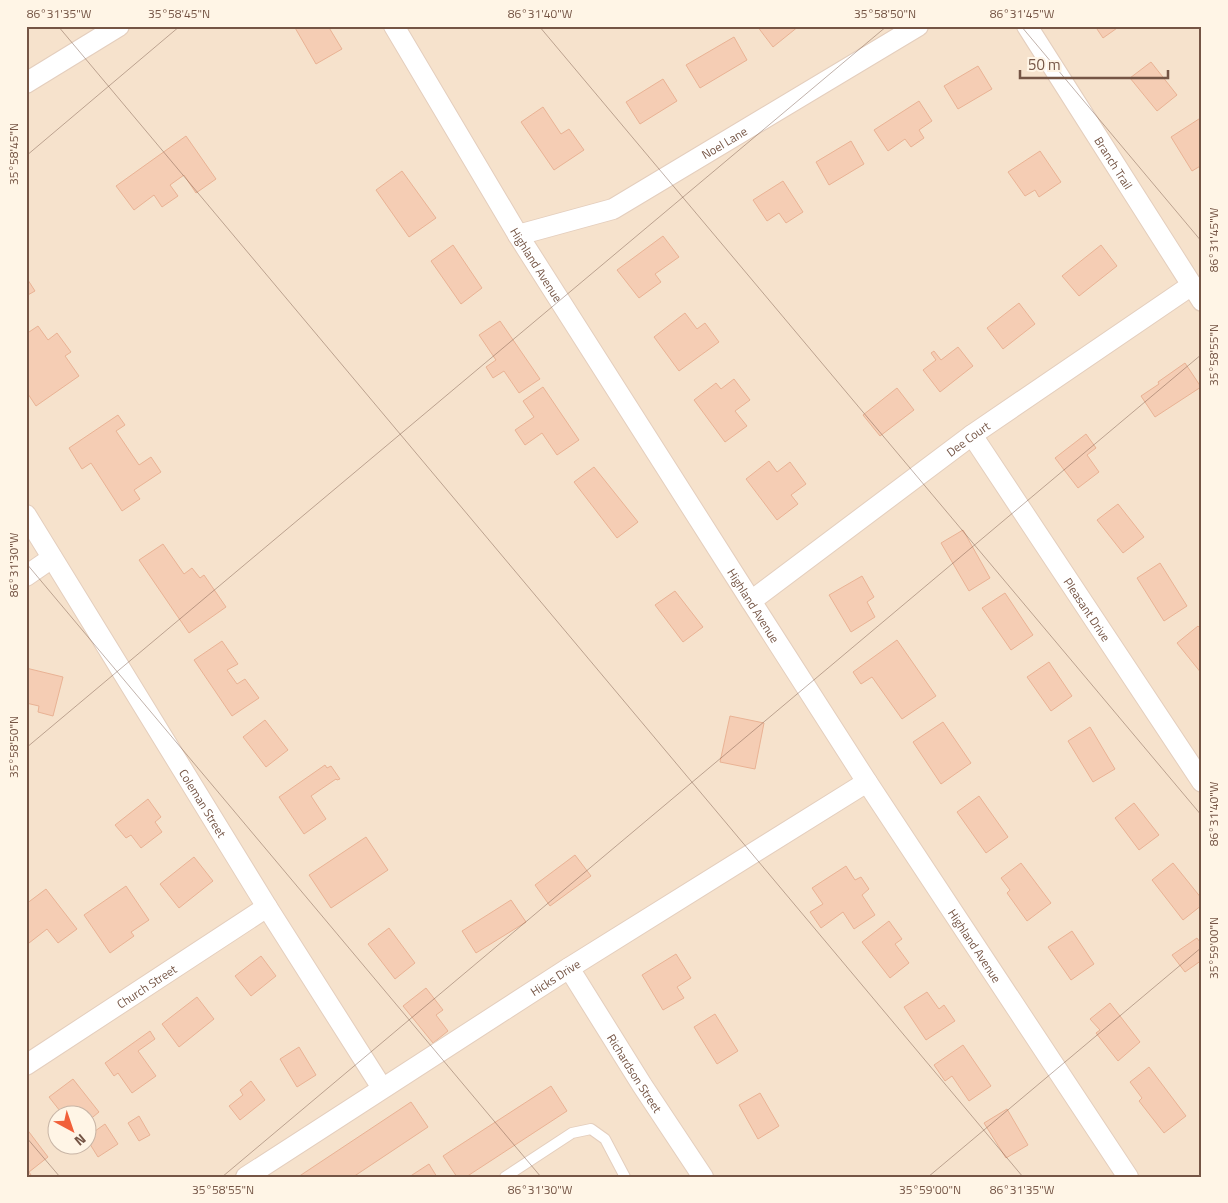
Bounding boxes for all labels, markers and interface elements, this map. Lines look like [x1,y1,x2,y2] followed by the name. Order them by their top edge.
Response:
[27,4,92,23] text: 86°31'35"W
[148,4,210,23] text: 35°58'45"N
[508,4,573,23] text: 86°31'40"W
[854,4,916,23] text: 35°58'50"N
[990,4,1055,23] text: 86°31'45"W
[1020,48,1168,80] scale bar
[1028,53,1061,76] text: 50 m
[698,121,750,163] street label: Noel Lane
[4,123,23,185] text: 35°58'45"N
[1090,133,1138,193] street label: Branch Trail
[1204,207,1223,272] text: 86°31'45"W
[506,224,568,306] street label: Highland Avenue
[1204,324,1223,386] text: 35°58'55"N
[942,416,994,461] street label: Dee Court
[4,532,23,597] text: 86°31'30"W
[723,564,785,646] street label: Highland Avenue
[1059,573,1116,645] street label: Pleasant Drive
[4,716,23,778] text: 35°58'50"N
[175,765,232,842] street label: Coleman Street
[1204,781,1223,846] text: 86°31'40"W
[944,905,1007,986] street label: Highland Avenue
[1204,917,1223,979] text: 35°59'00"N
[526,954,584,1000] street label: Hicks Drive
[112,959,181,1013] street label: Church Street
[603,1030,668,1117] street label: Richardson Street
[48,1106,98,1156] north arrow
[70,1129,91,1152] text: N
[192,1180,254,1199] text: 35°58'55"N
[508,1180,573,1199] text: 86°31'30"W
[899,1180,961,1199] text: 35°59'00"N
[990,1180,1055,1199] text: 86°31'35"W

